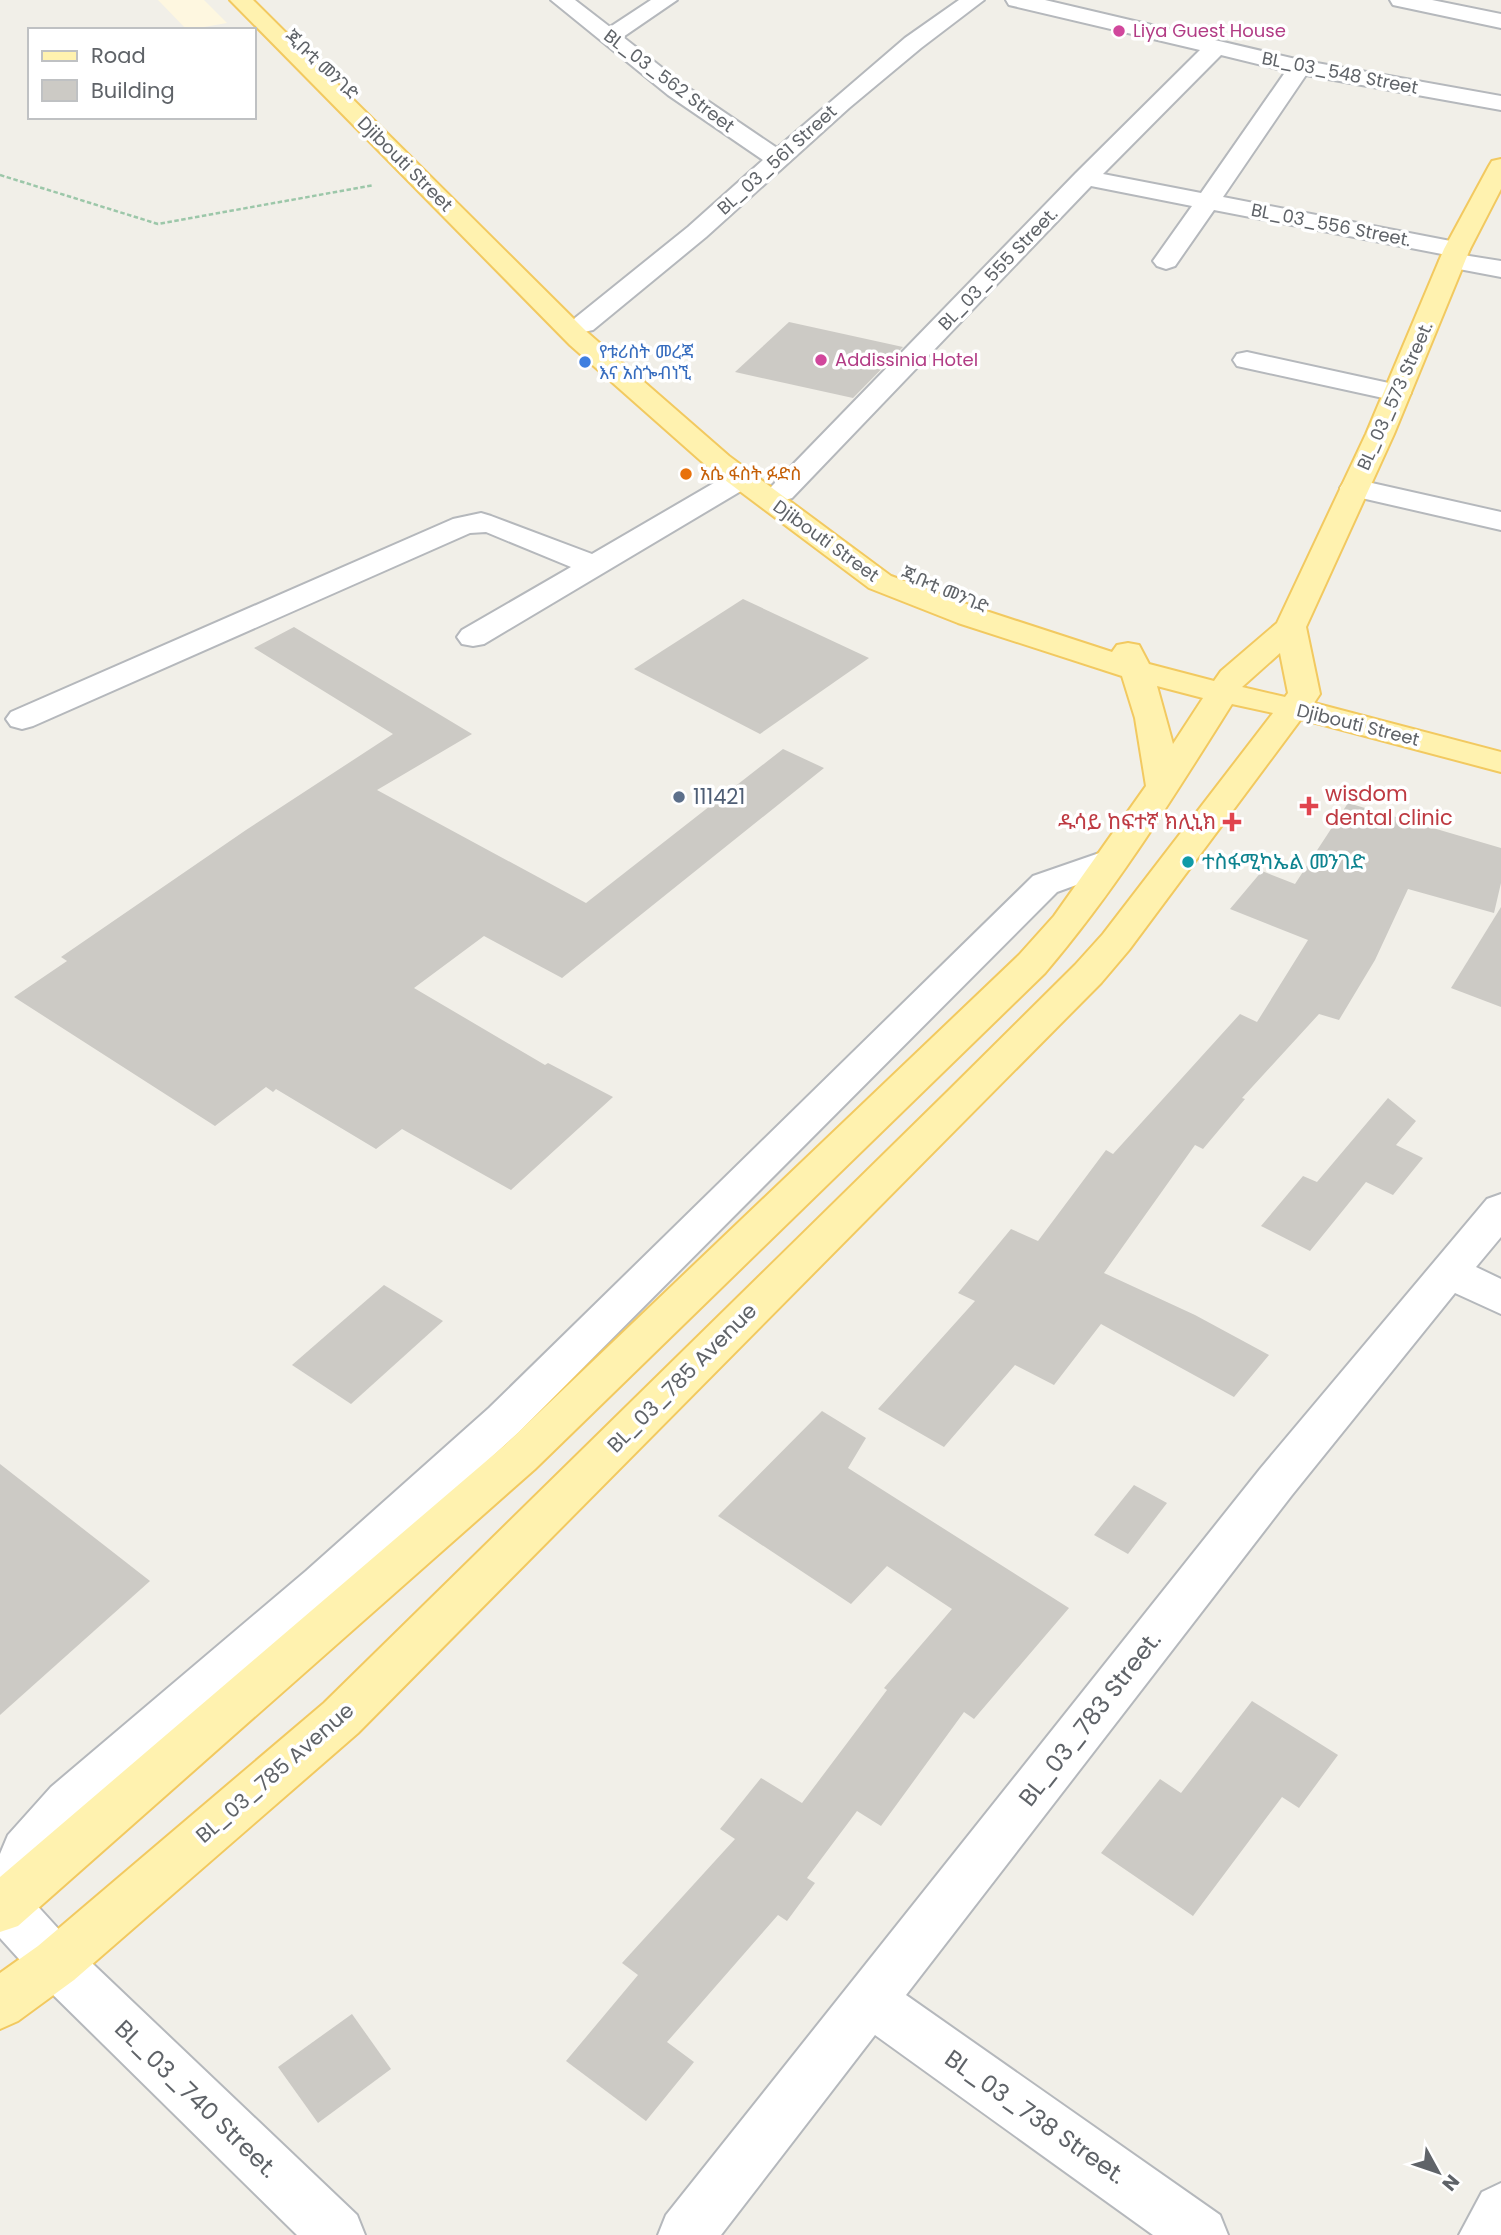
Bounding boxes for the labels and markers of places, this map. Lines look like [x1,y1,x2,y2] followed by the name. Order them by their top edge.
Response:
[1133,18,1286,43] place label: Liya Guest House
[1111,23,1127,39] marker: Liya Guest House
[599,339,694,385] place label: የቱሪስት መረጃ እና አስጐብነኚ
[835,347,978,372] place label: Addissinia Hotel
[813,352,829,368] marker: Addissinia Hotel
[577,354,593,370] marker: የቱሪስት መረጃ እና አስጐብነኚ
[700,461,801,486] place label: አሴ ፋስት ፉድስ
[678,466,694,482] marker: አሴ ፋስት ፉድስ
[1325,779,1453,832] place label: wisdom dental clinic
[693,782,745,811] place label: 111421
[671,789,687,805] marker: 111421
[1299,796,1319,816] marker: wisdom dental clinic
[1058,807,1216,836] place label: ዱሳይ ከፍተኛ ክሊኒክ
[1222,812,1242,832] marker: ዱሳይ ከፍተኛ ክሊኒክ
[1202,847,1366,876] place label: ተስፋሚካኤል መንገድ
[1180,854,1196,870] marker: ተስፋሚካኤል መንገድ

